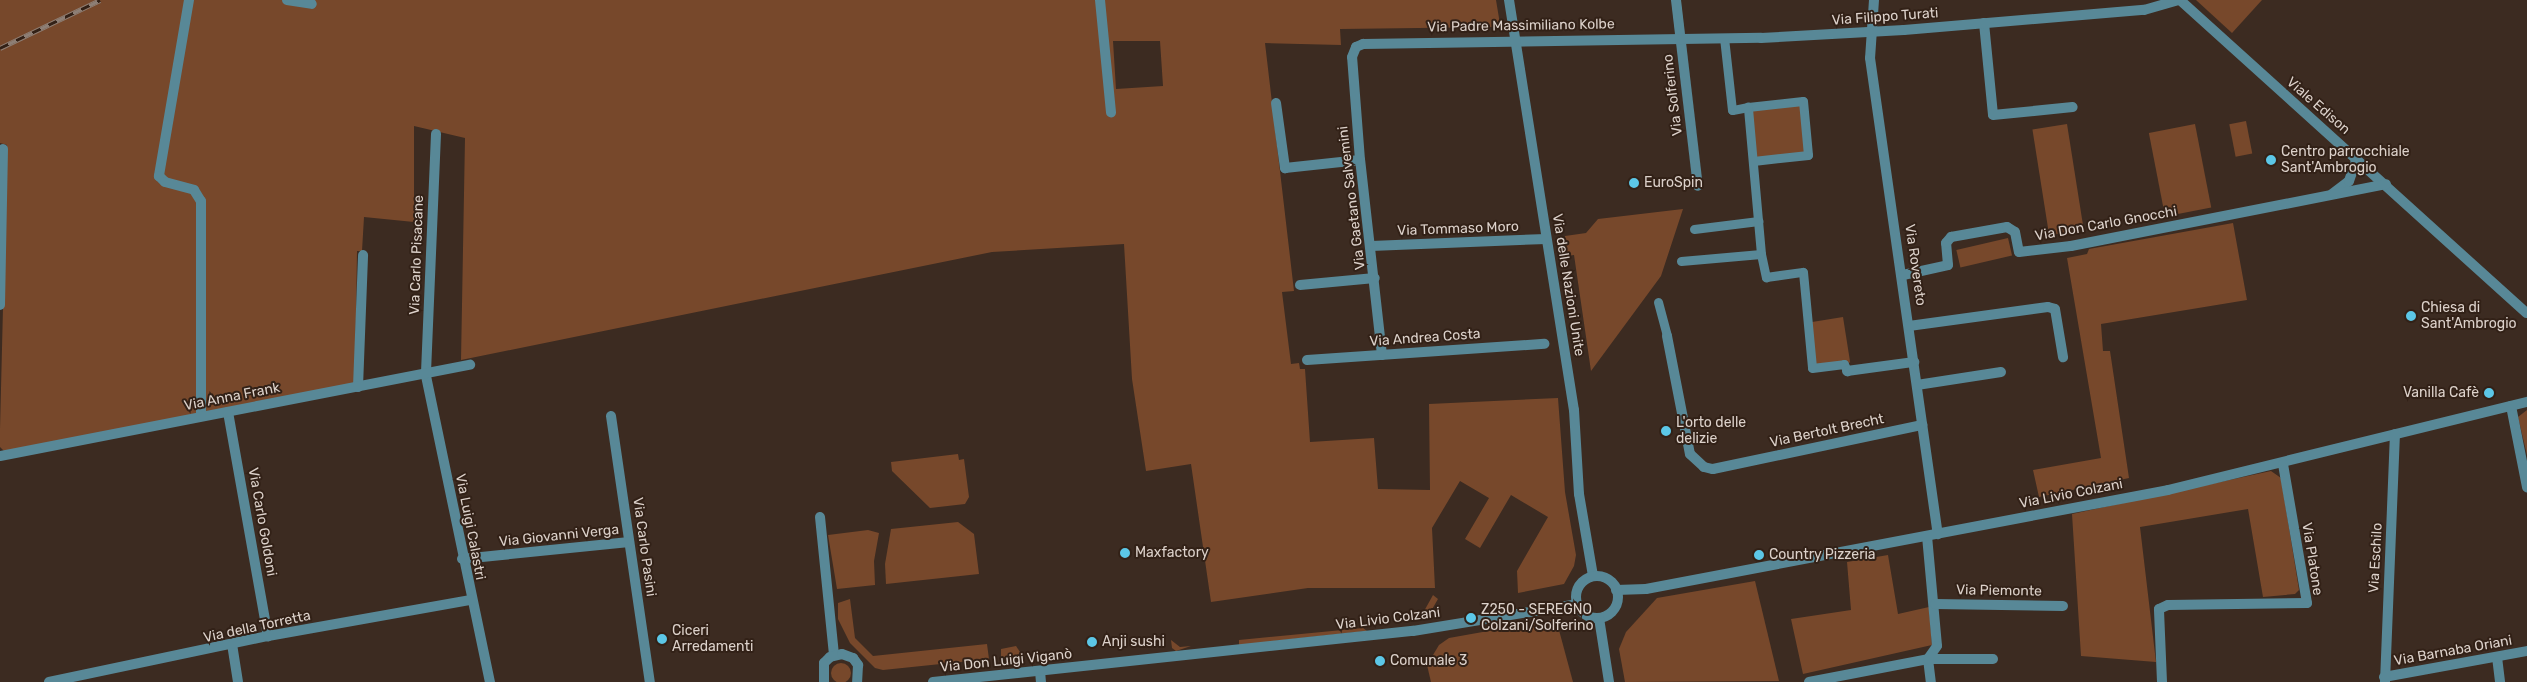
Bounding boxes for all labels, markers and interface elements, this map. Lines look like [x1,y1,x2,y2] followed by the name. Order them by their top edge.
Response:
[1831,5,1939,29] street label: Via Filippo Turati
[1427,16,1615,36] street label: Via Padre Massimiliano Kolbe
[1660,53,1686,137] street label: Via Solferino
[2283,74,2353,138] street label: Viale Edison
[1335,125,1369,271] street label: Via Gaetano Salvemini
[2281,144,2410,176] place label: Centro parrocchiale Sant'Ambrogio
[2265,154,2277,166] marker: Centro parrocchiale Sant'Ambrogio
[1644,175,1703,191] place label: EuroSpin
[1628,177,1640,189] marker: EuroSpin
[407,195,427,315] street label: Via Carlo Pisacane
[2034,203,2178,245] street label: Via Don Carlo Gnocchi
[1548,212,1588,358] street label: Via delle Nazioni Unite
[1397,218,1519,240] street label: Via Tommaso Moro
[1901,223,1929,307] street label: Via Rovereto
[2421,300,2517,332] place label: Chiesa di Sant'Ambrogio
[2405,310,2417,322] marker: Chiesa di Sant'Ambrogio
[1369,326,1481,350] street label: Via Andrea Costa
[182,379,282,415] street label: Via Anna Frank
[2403,385,2479,401] place label: Vanilla Cafè
[2483,387,2495,399] marker: Vanilla Cafè
[1769,411,1885,451] street label: Via Bertolt Brecht
[1676,415,1746,448] place label: L'orto delle delizie
[1660,425,1672,437] marker: L'orto delle delizie
[244,466,280,578] street label: Via Carlo Goldoni
[451,472,489,582] street label: Via Luigi Calastri
[2018,476,2124,512] street label: Via Livio Colzani
[629,496,659,598] street label: Via Carlo Pasini
[498,521,620,551] street label: Via Giovanni Verga
[2298,521,2326,597] street label: Via Platone
[2366,522,2386,594] street label: Via Eschilo
[1135,545,1209,561] place label: Maxfactory
[1119,547,1131,559] marker: Maxfactory
[1769,547,1876,563] place label: Country Pizzeria
[1753,549,1765,561] marker: Country Pizzeria
[1956,582,2042,600] street label: Via Piemonte
[1481,602,1594,634] place label: Z250 - SEREGNO Colzani/Solferino
[1335,604,1441,634] street label: Via Livio Colzani
[202,607,312,647] street label: Via della Torretta
[1465,612,1477,624] marker: Z250 - SEREGNO Colzani/Solferino
[672,623,753,656] place label: Ciceri Arredamenti
[2393,632,2513,670] street label: Via Barnaba Oriani
[656,633,668,645] marker: Ciceri Arredamenti
[1102,634,1165,650] place label: Anji sushi
[1086,636,1098,648] marker: Anji sushi
[939,646,1073,676] street label: Via Don Luigi Viganò
[1390,653,1468,669] place label: Comunale 3
[1374,655,1386,667] marker: Comunale 3

